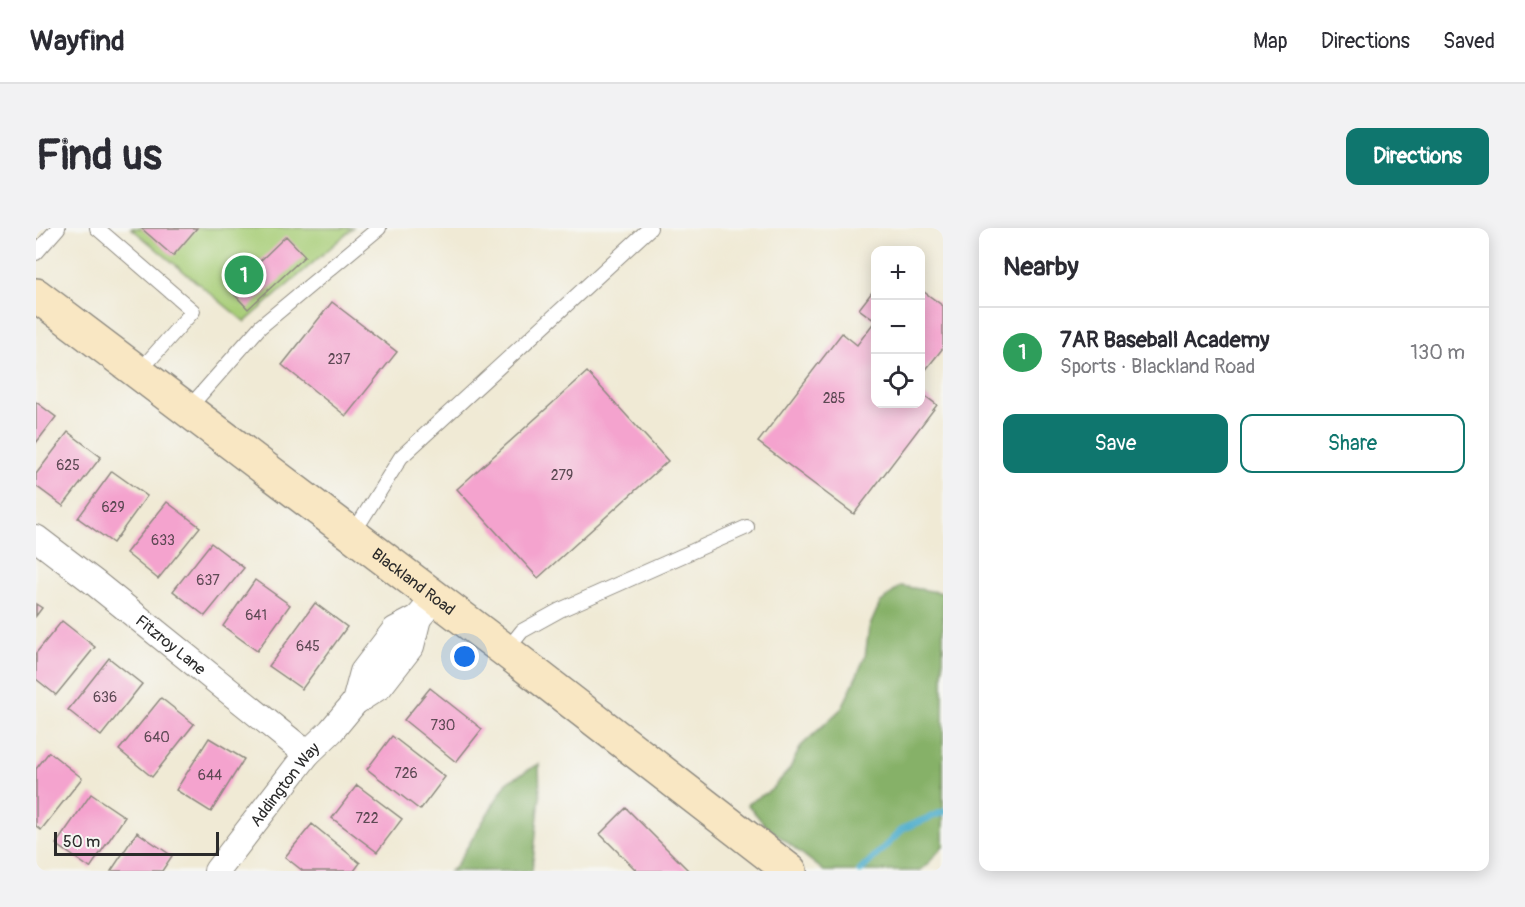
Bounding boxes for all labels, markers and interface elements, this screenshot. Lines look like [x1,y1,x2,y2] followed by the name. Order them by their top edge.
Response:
[30,24,125,59] text: Wayfind
[1253,28,1288,55] text: Map
[1321,28,1410,55] text: Directions
[1443,28,1495,55] text: Saved
[1346,128,1489,185] button: Directions
[36,130,162,182] text: Find us
[871,246,925,408] map controls
[871,246,925,300] button: +
[1003,251,1079,283] text: Nearby
[224,252,264,298] pin: 1
[871,300,925,354] button: −
[1060,326,1269,354] text: 7AR Baseball Academy
[1019,340,1026,365] text: 1
[1410,340,1465,365] text: 130 m
[328,351,351,368] house number: 237
[871,354,925,408] button: locate
[1060,354,1255,379] text: Sports · Blackland Road
[823,390,845,407] house number: 285
[1003,414,1228,473] button: Save
[1240,414,1465,473] button: Share
[56,457,80,474] house number: 625
[551,467,573,484] house number: 279
[101,499,125,516] house number: 629
[151,532,175,549] house number: 633
[368,544,459,620] street label: Blackland Road
[196,572,220,589] house number: 637
[245,607,267,624] house number: 641
[131,611,210,680] street label: Fitzroy Lane
[296,638,320,655] house number: 645
[450,642,479,671] your location
[93,689,117,706] house number: 636
[431,717,455,734] house number: 730
[144,729,170,746] house number: 640
[246,738,324,831] street label: Addington Way
[394,765,418,782] house number: 726
[198,767,222,784] house number: 644
[355,810,379,827] house number: 722
[54,829,219,856] scale bar
[63,832,100,852] text: 50 m

